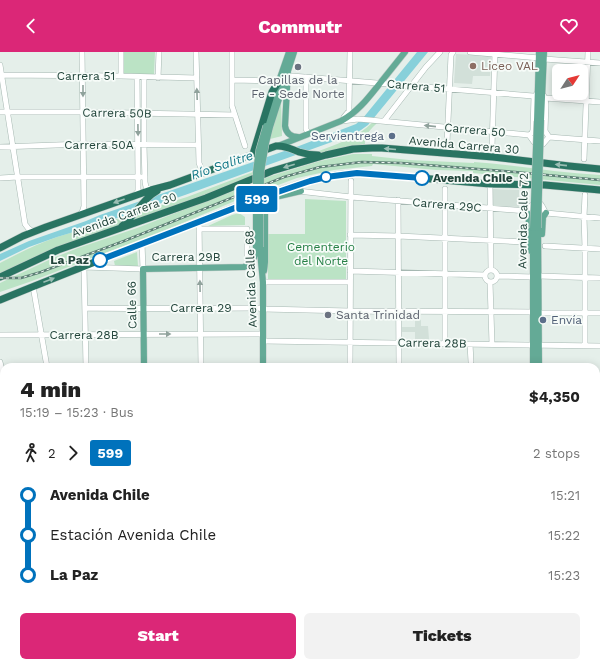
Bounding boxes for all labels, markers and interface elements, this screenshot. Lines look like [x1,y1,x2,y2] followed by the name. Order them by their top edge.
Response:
[20,15,42,37] icon: back
[558,15,580,37] icon: heart
[258,16,342,37] text: Commutr
[481,59,538,73] place label: Liceo VAL
[468,61,478,71] marker: Liceo VAL
[293,62,303,72] marker: Capillas de la Fe - Sede Norte
[552,64,588,100] north arrow
[552,64,588,100] map controls
[57,69,115,83] street label: Carrera 51
[251,73,345,101] place label: Capillas de la Fe - Sede Norte
[386,76,446,96] street label: Carrera 51
[80,85,86,98] one-way arrow
[194,88,201,100] one-way arrow
[82,105,152,121] street label: Carrera 50B
[444,120,506,140] street label: Carrera 50
[424,123,436,129] one-way arrow
[135,124,141,137] one-way arrow
[311,129,384,143] place label: Servientrega
[387,131,397,141] marker: Servientrega
[408,133,520,157] street label: Avenida Carrera 30
[64,138,134,152] street label: Carrera 50A
[384,145,396,152] one-way arrow
[189,147,255,183] water label: Río Salitre
[555,162,567,169] one-way arrow
[283,163,295,169] one-way arrow
[414,170,430,186] marker: Avenida Chile
[320,171,332,183] unlabelled marker
[433,171,513,185] place label: Avenida Chile
[515,173,531,269] street label: Avenida Calle 72
[234,186,280,212] line badge: 599
[70,189,178,241] street label: Avenida Carrera 30
[244,191,270,207] text: 599
[412,195,482,215] street label: Carrera 29C
[113,199,125,205] one-way arrow
[242,230,260,328] street label: Avenida Calle 68
[287,240,355,268] park label: Cementerio del Norte
[151,250,221,264] street label: Carrera 29B
[92,252,108,268] marker: La Paz
[50,253,89,267] place label: La Paz
[44,277,56,283] one-way arrow
[197,280,204,292] one-way arrow
[125,281,139,329] street label: Calle 66
[170,301,232,315] street label: Carrera 29
[336,308,420,322] place label: Santa Trinidad
[323,310,333,320] marker: Santa Trinidad
[551,313,582,327] place label: Envía
[538,315,548,325] marker: Envía
[49,328,119,342] street label: Carrera 28B
[159,331,172,337] one-way arrow
[397,335,467,351] street label: Carrera 28B
[20,377,81,402] text: 4 min
[529,388,580,406] text: $4,350
[20,405,134,420] text: 15:19 – 15:23 · Bus
[20,442,42,464] icon: walk
[62,442,84,464] icon: forward
[98,445,123,461] text: 599
[48,446,56,461] text: 2
[533,446,580,461] text: 2 stops
[50,486,150,504] text: Avenida Chile
[551,488,580,503] text: 15:21
[50,526,216,544] text: Estación Avenida Chile
[548,528,580,543] text: 15:22
[50,566,98,584] text: La Paz
[548,568,580,583] text: 15:23
[20,613,296,659] button: Start
[304,613,580,659] button: Tickets

